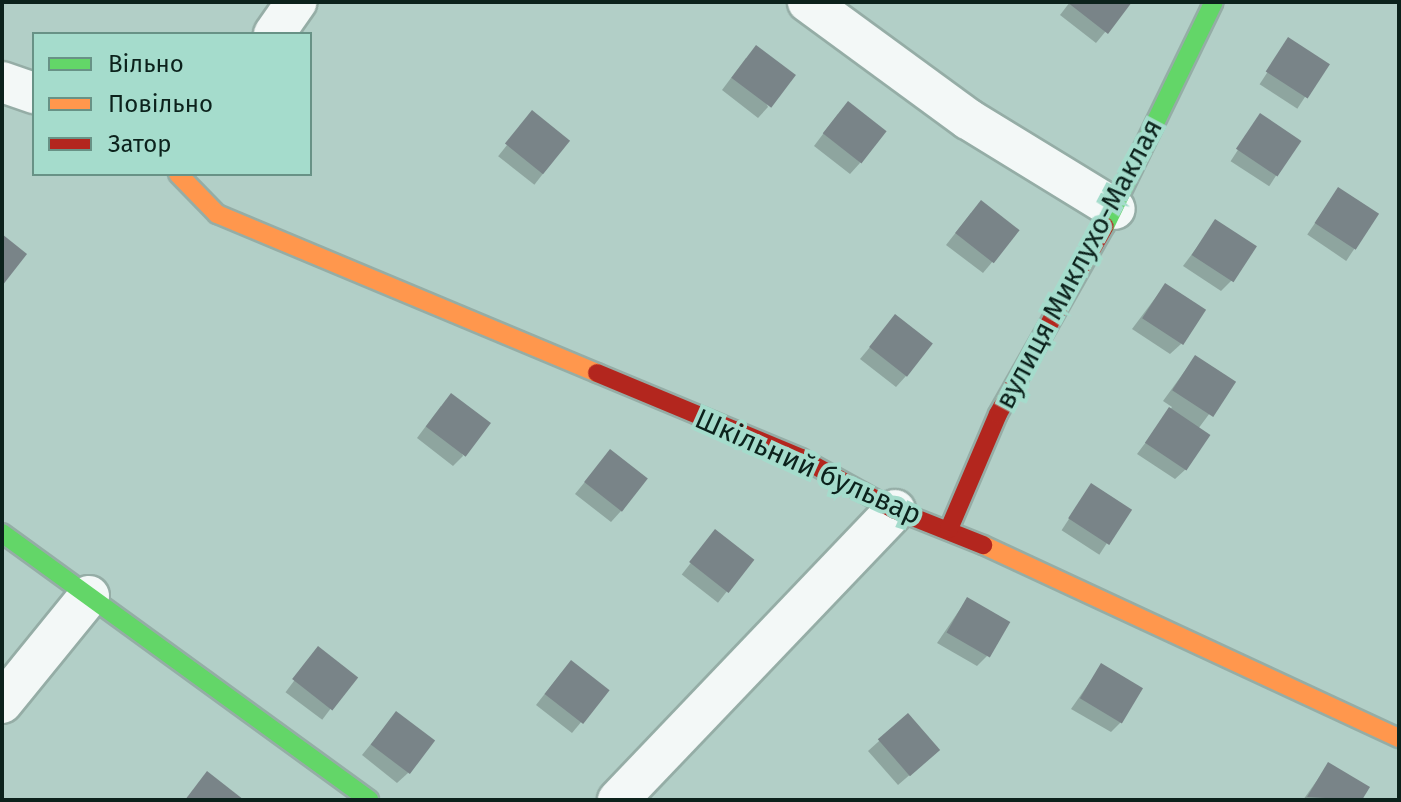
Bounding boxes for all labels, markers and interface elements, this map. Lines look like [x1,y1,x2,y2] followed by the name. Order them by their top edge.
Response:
[32,32,312,176] legend
[108,50,184,78] text: Вільно
[108,90,213,118] text: Повільно
[988,113,1170,415] street label: вулиця Миклухо-Маклая
[108,130,172,158] text: Затор
[690,402,926,532] street label: Шкільний бульвар

